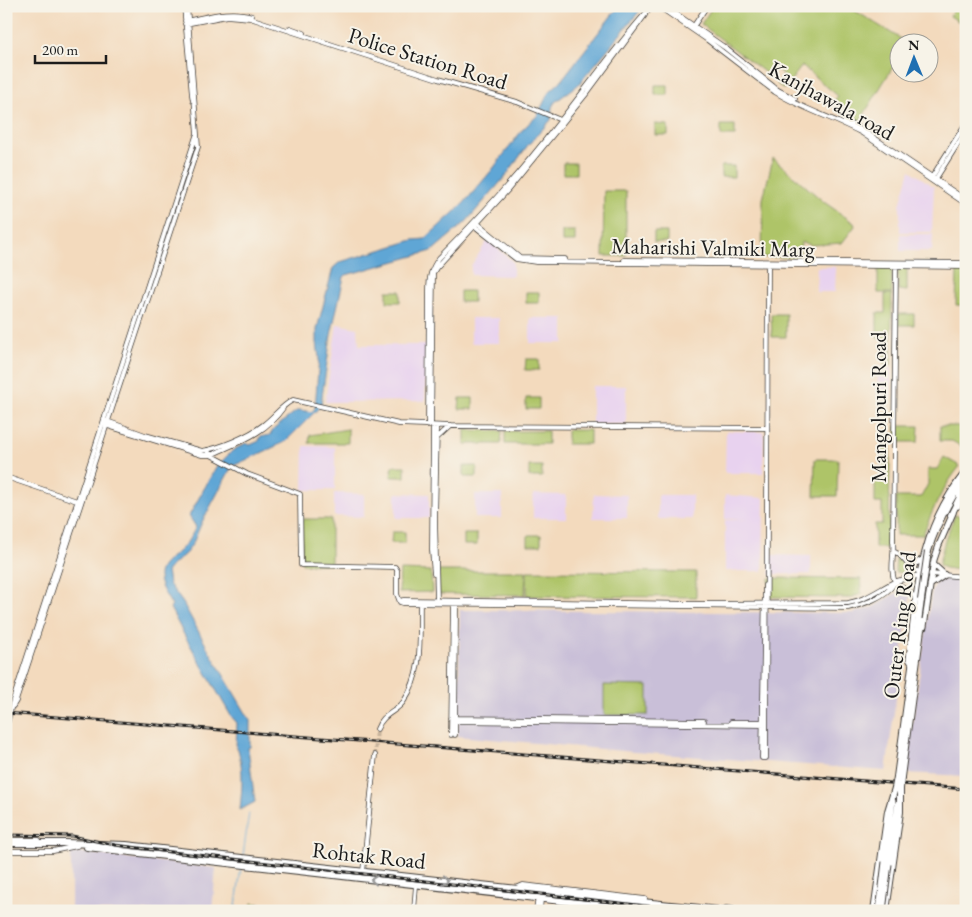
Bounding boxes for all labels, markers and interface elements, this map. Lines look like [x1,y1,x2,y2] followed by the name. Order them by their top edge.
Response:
[345,21,512,97] street label: Police Station Road
[35,32,106,64] scale bar
[890,32,940,82] north arrow
[908,36,920,54] text: N
[42,40,79,59] text: 200 m
[764,54,901,147] street label: Kanjhawala road
[611,231,815,264] street label: Maharishi Valmiki Marg
[864,330,893,483] street label: Mangolpuri Road
[876,549,923,700] street label: Outer Ring Road
[311,835,428,876] street label: Rohtak Road
[441,874,449,885] one-way arrow
[370,875,378,886] one-way arrow

